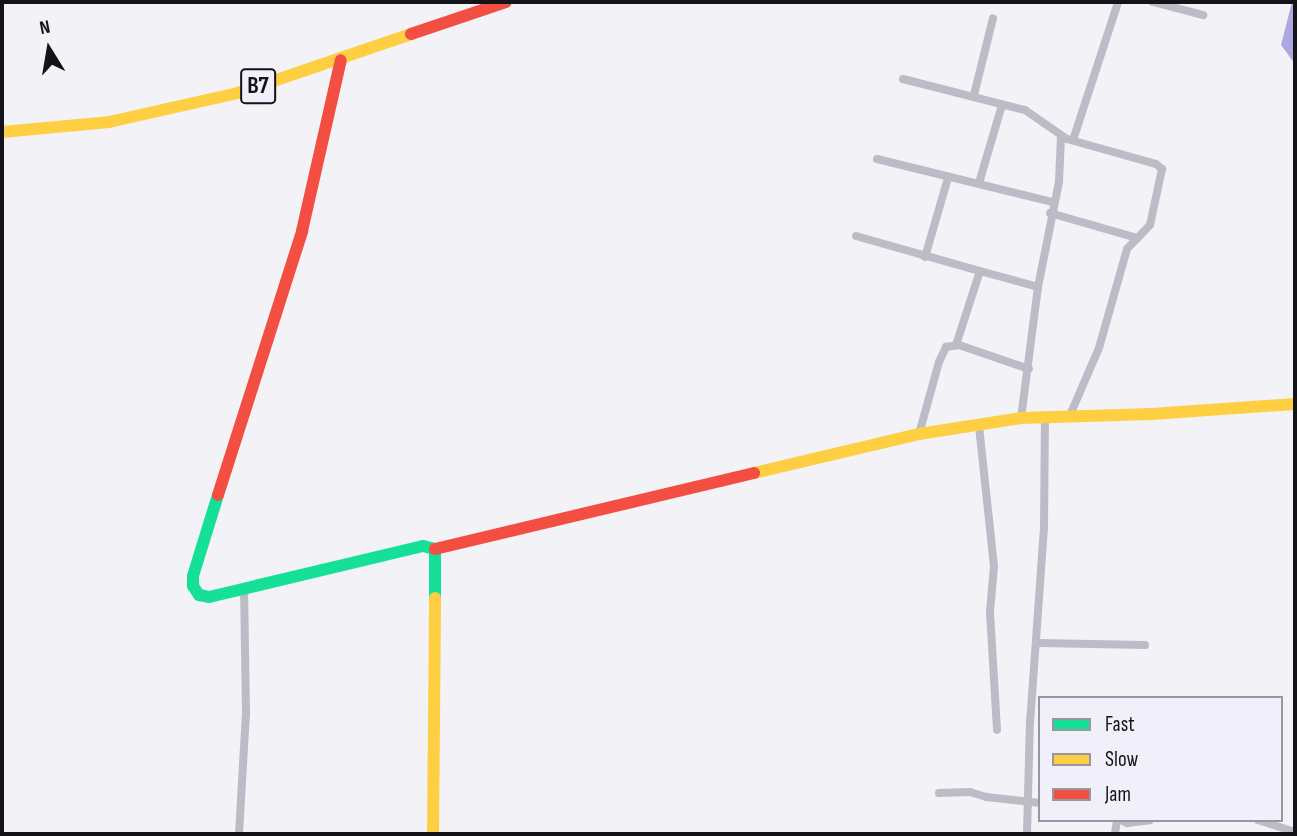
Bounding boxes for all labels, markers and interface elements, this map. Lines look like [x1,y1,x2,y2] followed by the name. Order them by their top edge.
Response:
[14,14,84,84] north arrow
[38,16,52,40] text: N
[239,66,277,106] road number: B7
[1038,696,1283,822] legend
[1105,712,1135,737] text: Fast
[1105,747,1138,772] text: Slow
[1105,782,1131,807] text: Jam

